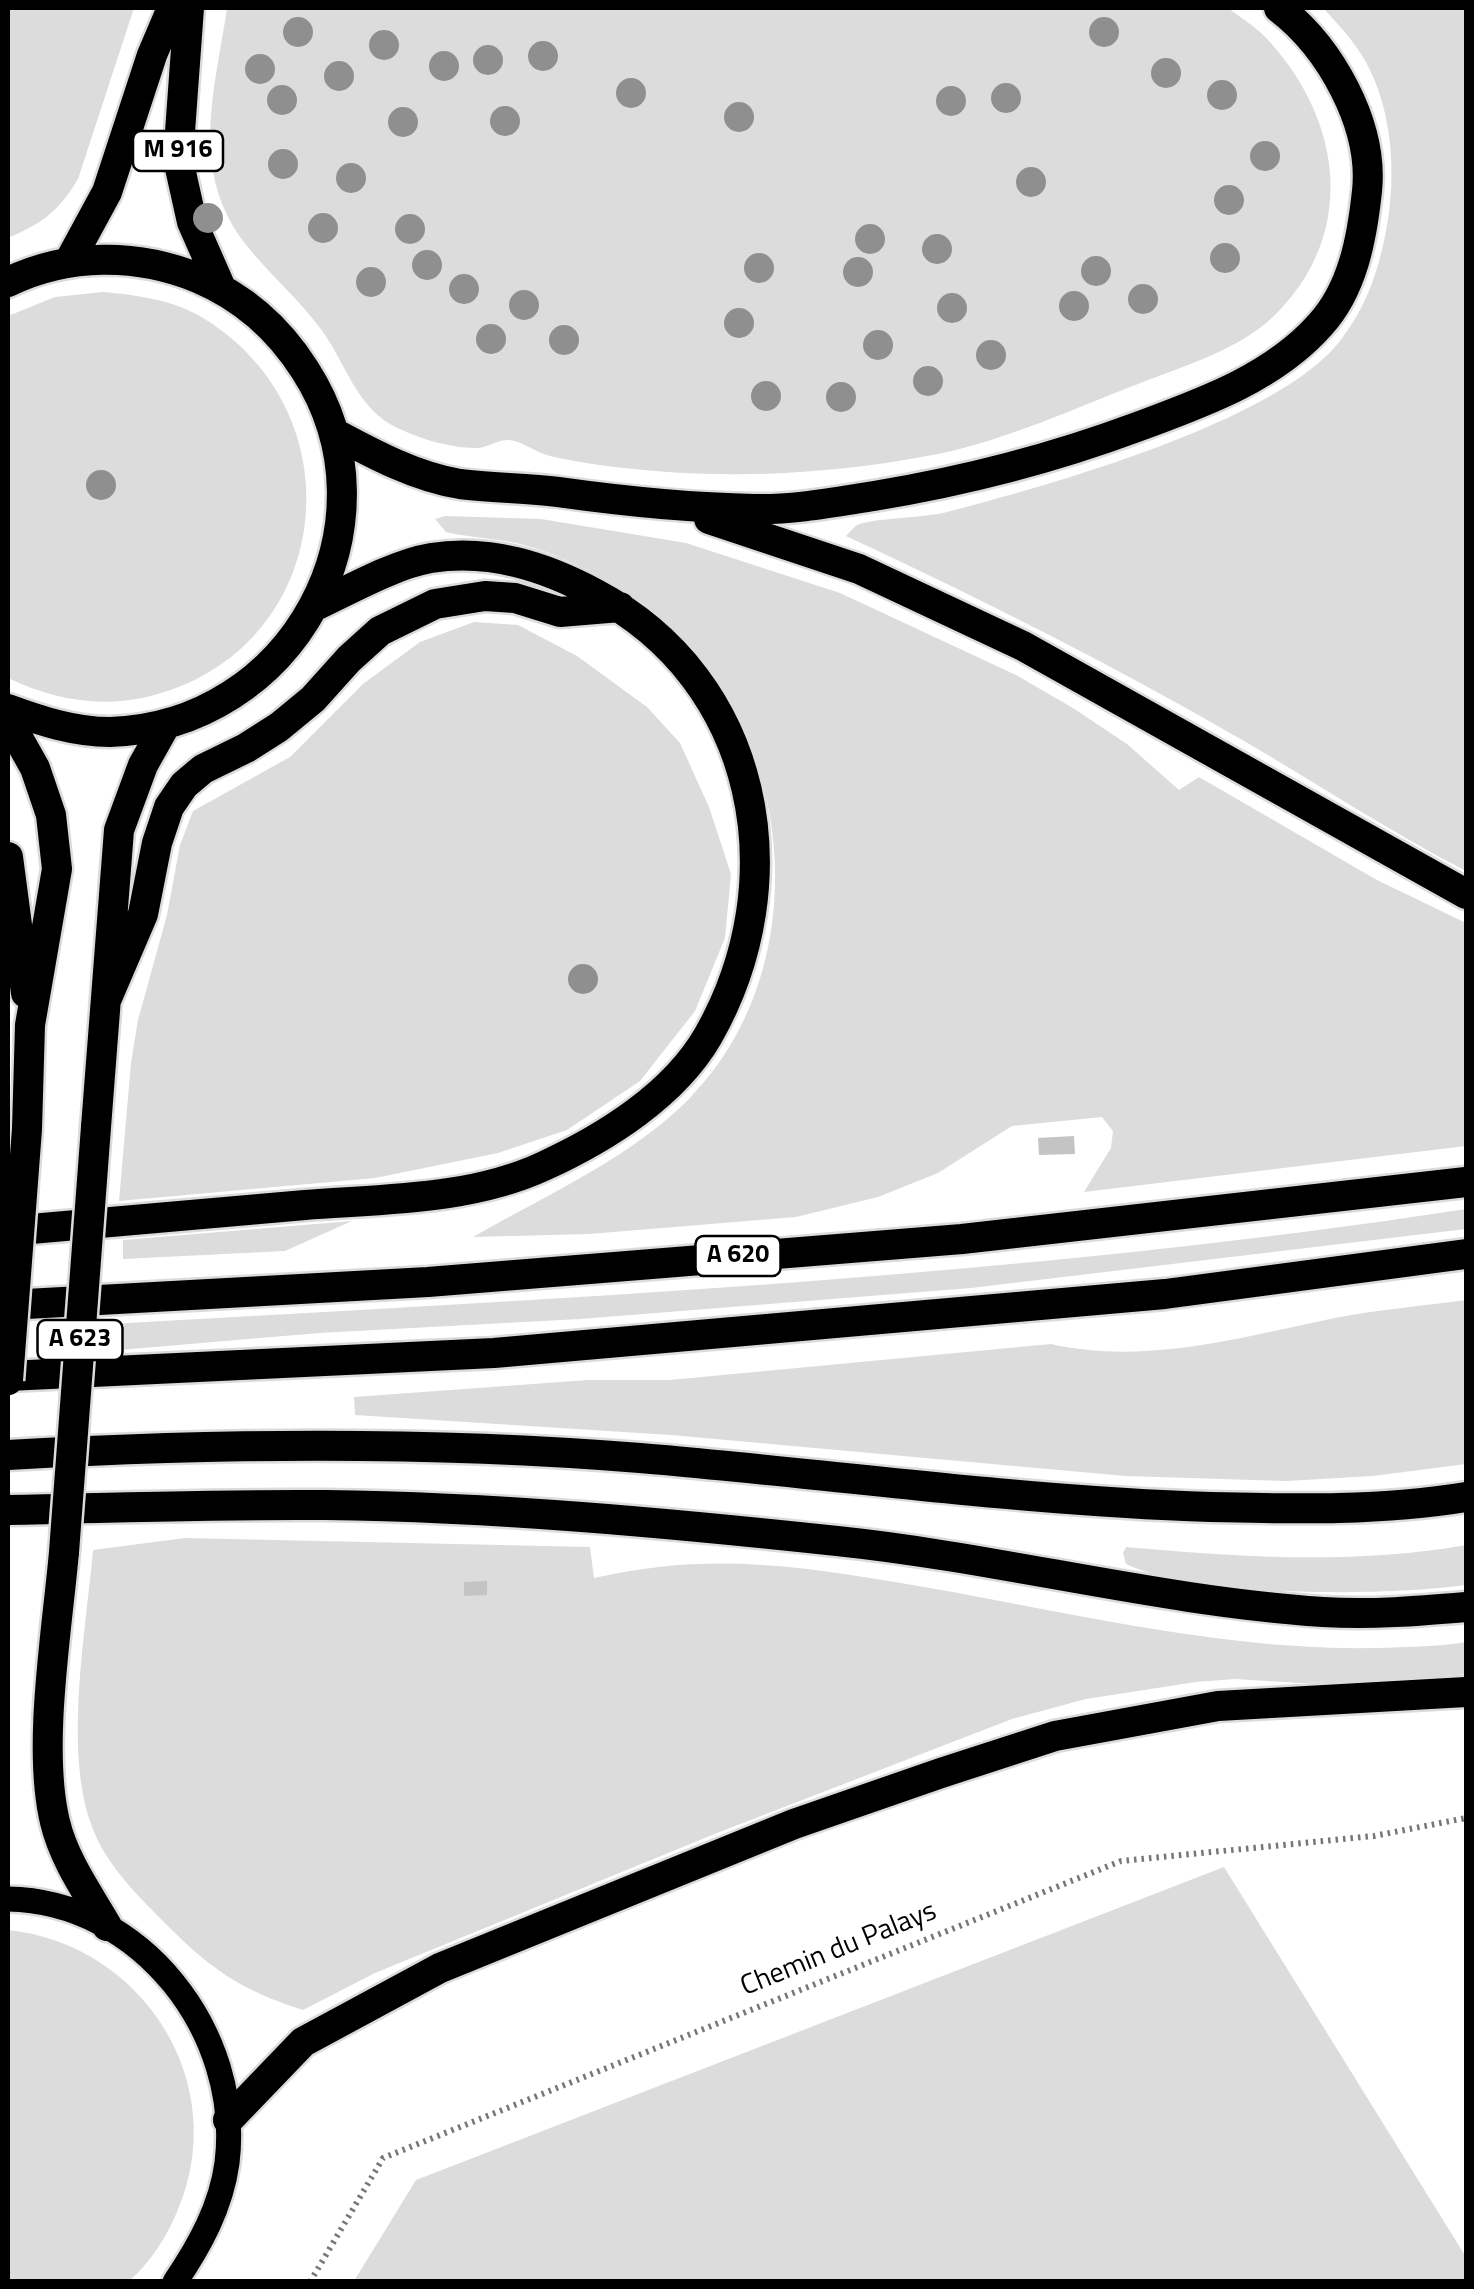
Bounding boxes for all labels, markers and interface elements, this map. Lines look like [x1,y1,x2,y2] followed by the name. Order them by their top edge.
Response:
[133,131,223,171] road number: M 916
[696,1236,780,1276] road number: A 620
[38,1320,122,1360] road number: A 623
[736,1895,942,2005] street label: Chemin du Palays

